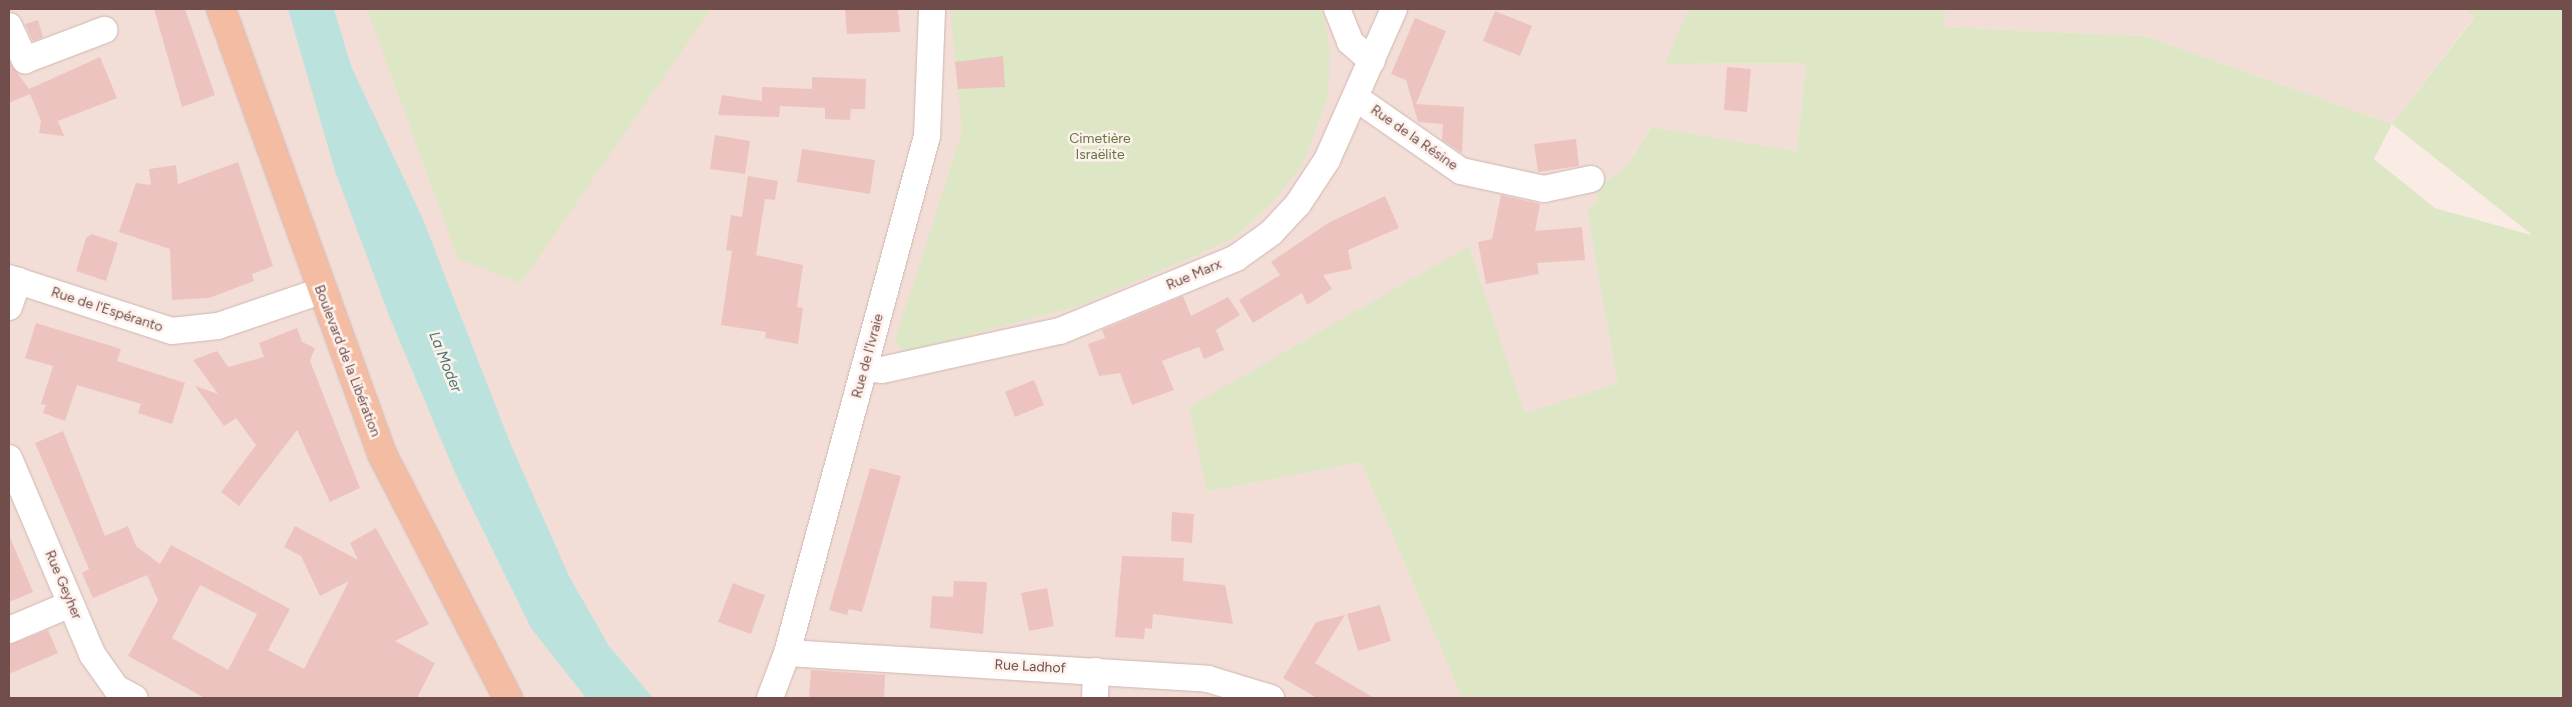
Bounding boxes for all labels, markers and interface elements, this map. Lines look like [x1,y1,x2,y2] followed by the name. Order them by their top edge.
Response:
[1367,102,1461,174] street label: Rue de la Résine
[1069,131,1131,164] park label: Cimetière Israëlite
[1164,256,1224,294] street label: Rue Marx
[310,283,384,439] street label: Boulevard de la Libération
[49,284,165,336] street label: Rue de l'Espéranto
[849,312,887,400] street label: Rue de l'Ivraie
[425,329,465,395] water label: La Moder
[41,548,85,622] street label: Rue Geyher
[994,657,1066,677] street label: Rue Ladhof

